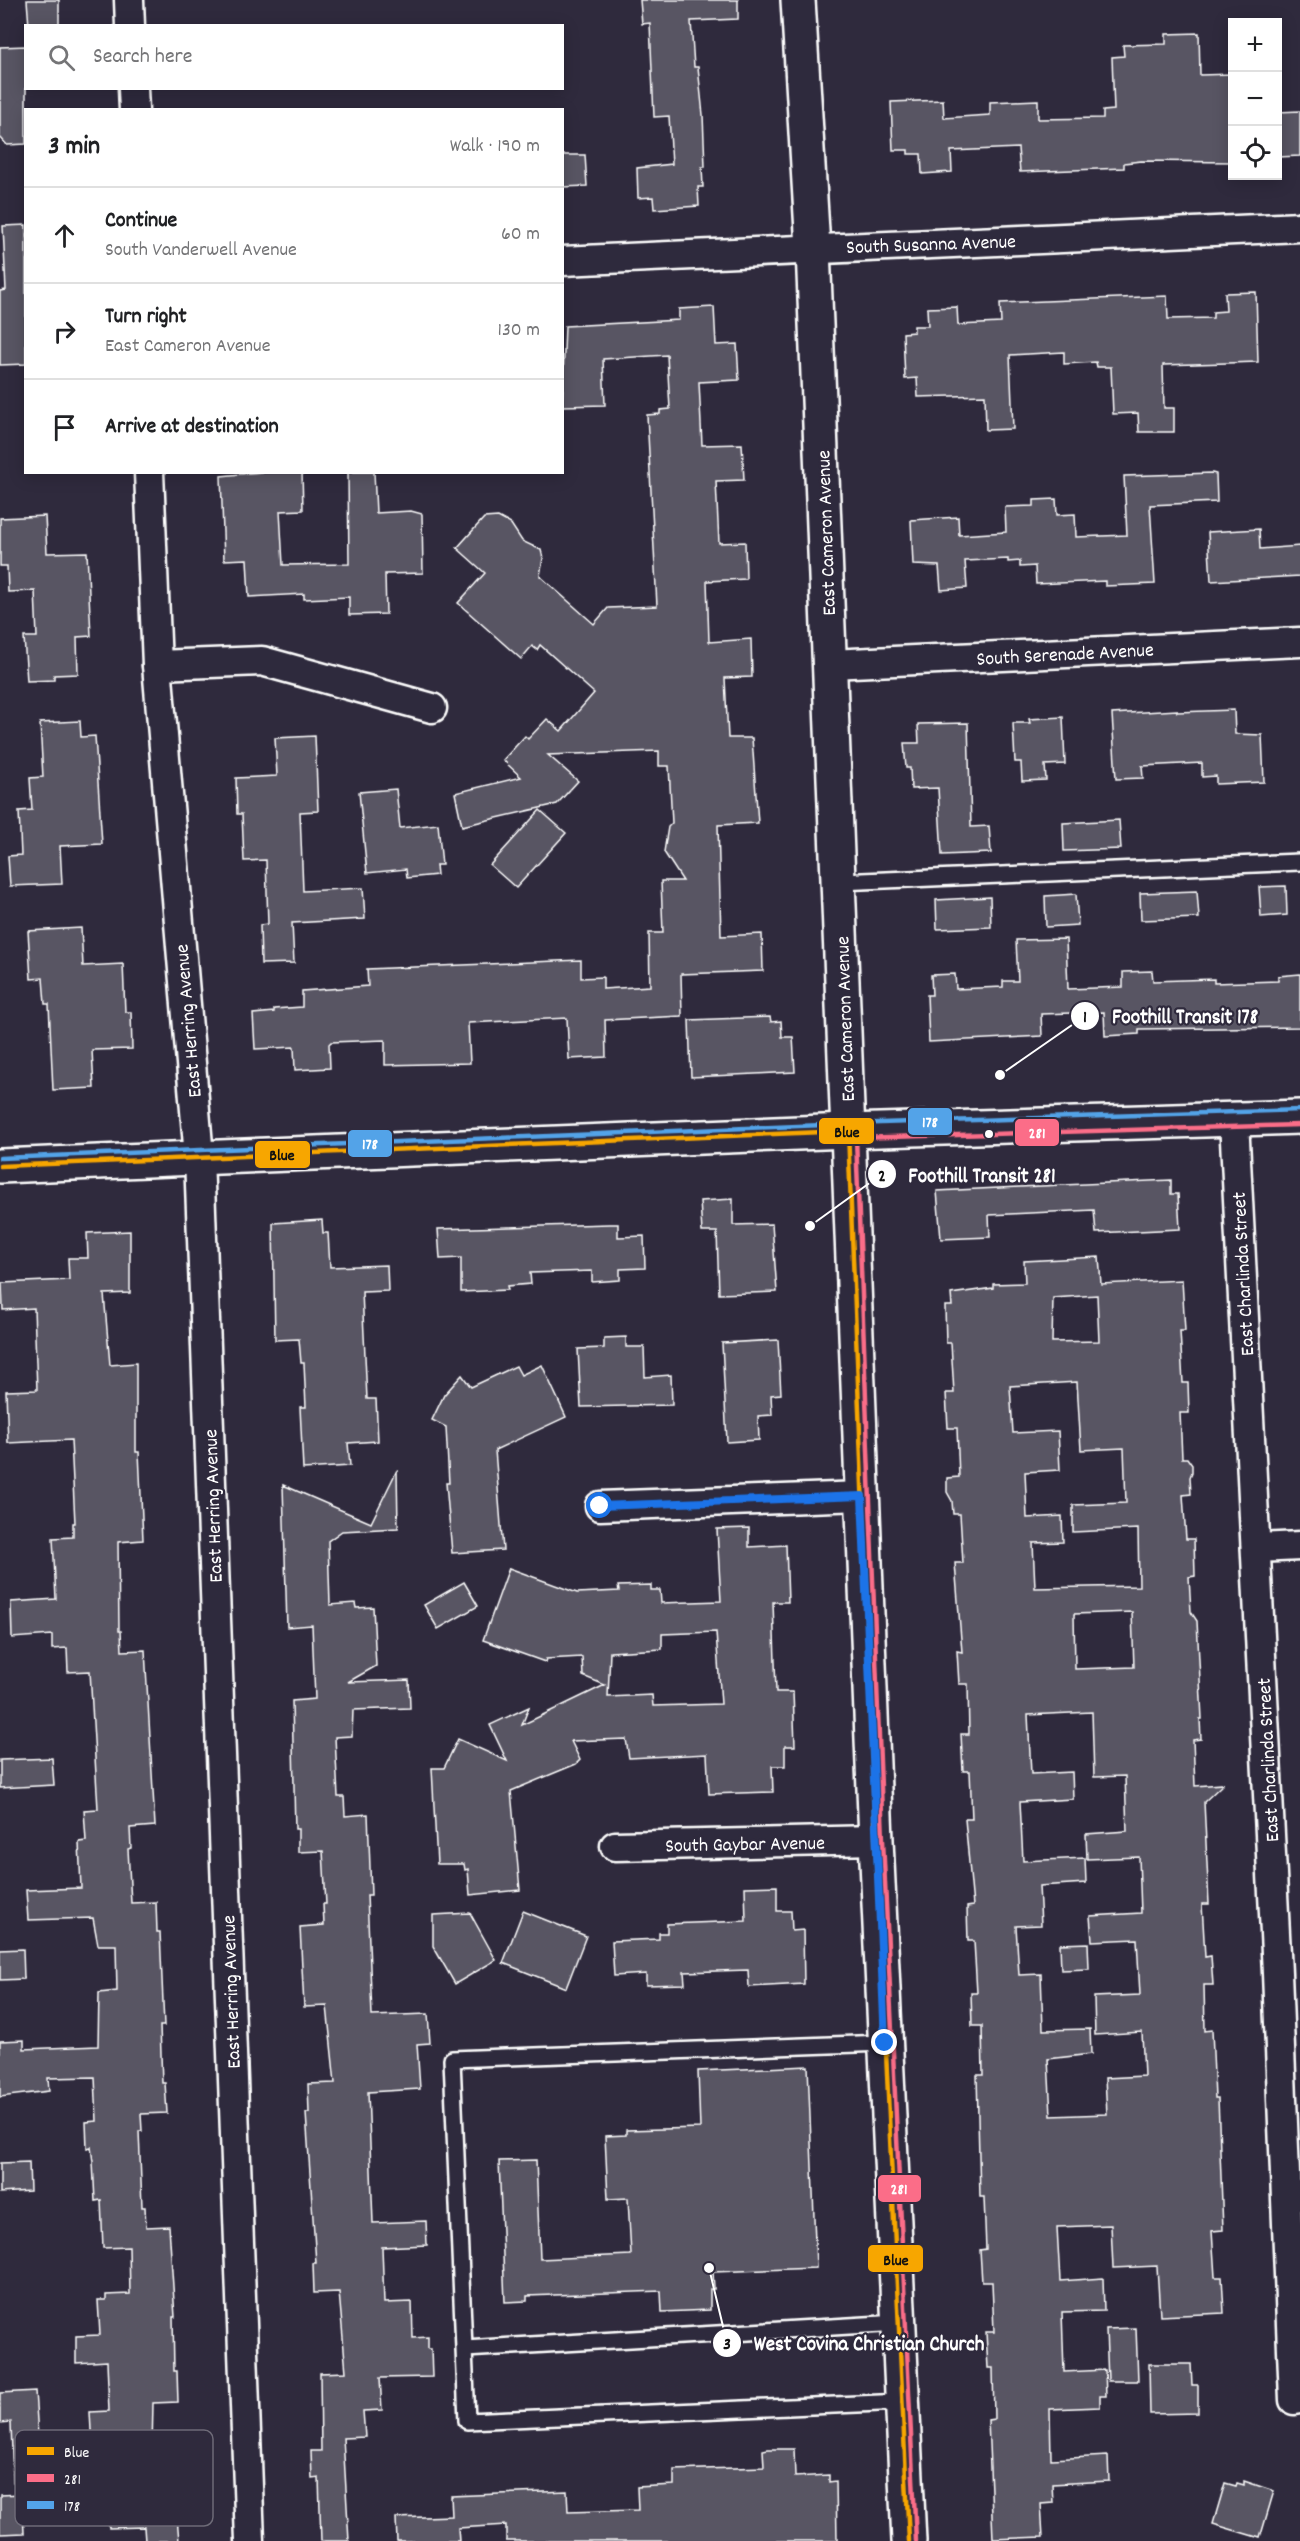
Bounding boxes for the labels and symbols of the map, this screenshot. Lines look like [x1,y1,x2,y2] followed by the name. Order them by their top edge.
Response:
[846,229,1017,263] street label: South Susanna Avenue
[811,450,845,616] street label: East Cameron Avenue
[976,637,1155,675] street label: South Serenade Avenue
[830,936,864,1102] street label: East Cameron Avenue
[169,943,211,1099] street label: East Herring Avenue
[1070,996,1270,1035] callout: Foothill Transit 178
[1112,1004,1258,1034] text: Foothill Transit 178
[1083,1006,1087,1031] text: 1
[907,1107,953,1136] line badge: 178
[922,1112,939,1135] text: 178
[818,1117,875,1145] line badge: Blue
[1014,1118,1060,1147] line badge: 281
[834,1122,860,1145] text: Blue
[1029,1123,1045,1146] text: 281
[983,1128,995,1140] unlabelled marker
[347,1129,393,1158] line badge: 178
[362,1134,379,1157] text: 178
[254,1140,311,1169] line badge: Blue
[269,1145,295,1168] text: Blue
[867,1155,1068,1194] callout: Foothill Transit 281
[908,1163,1056,1193] text: Foothill Transit 281
[878,1165,886,1190] text: 2
[1227,1191,1263,1357] street label: East Charlinda Street
[198,1428,232,1583] street label: East Herring Avenue
[586,1492,612,1518] route start
[1252,1677,1288,1843] street label: East Charlinda Street
[665,1831,825,1861] street label: South Gaybar Avenue
[216,1914,250,2069] street label: East Herring Avenue
[871,2029,897,2055] route end
[877,2174,922,2203] line badge: 281
[891,2179,907,2202] text: 281
[867,2244,924,2273] line badge: Blue
[883,2250,909,2273] text: Blue
[712,2323,996,2362] callout: West Covina Christian Church
[754,2331,985,2361] text: West Covina Christian Church
[723,2333,731,2358] text: 3
[15,2430,213,2526] legend
[64,2442,89,2465] text: Blue
[64,2469,81,2492] text: 281
[64,2496,80,2519] text: 178

